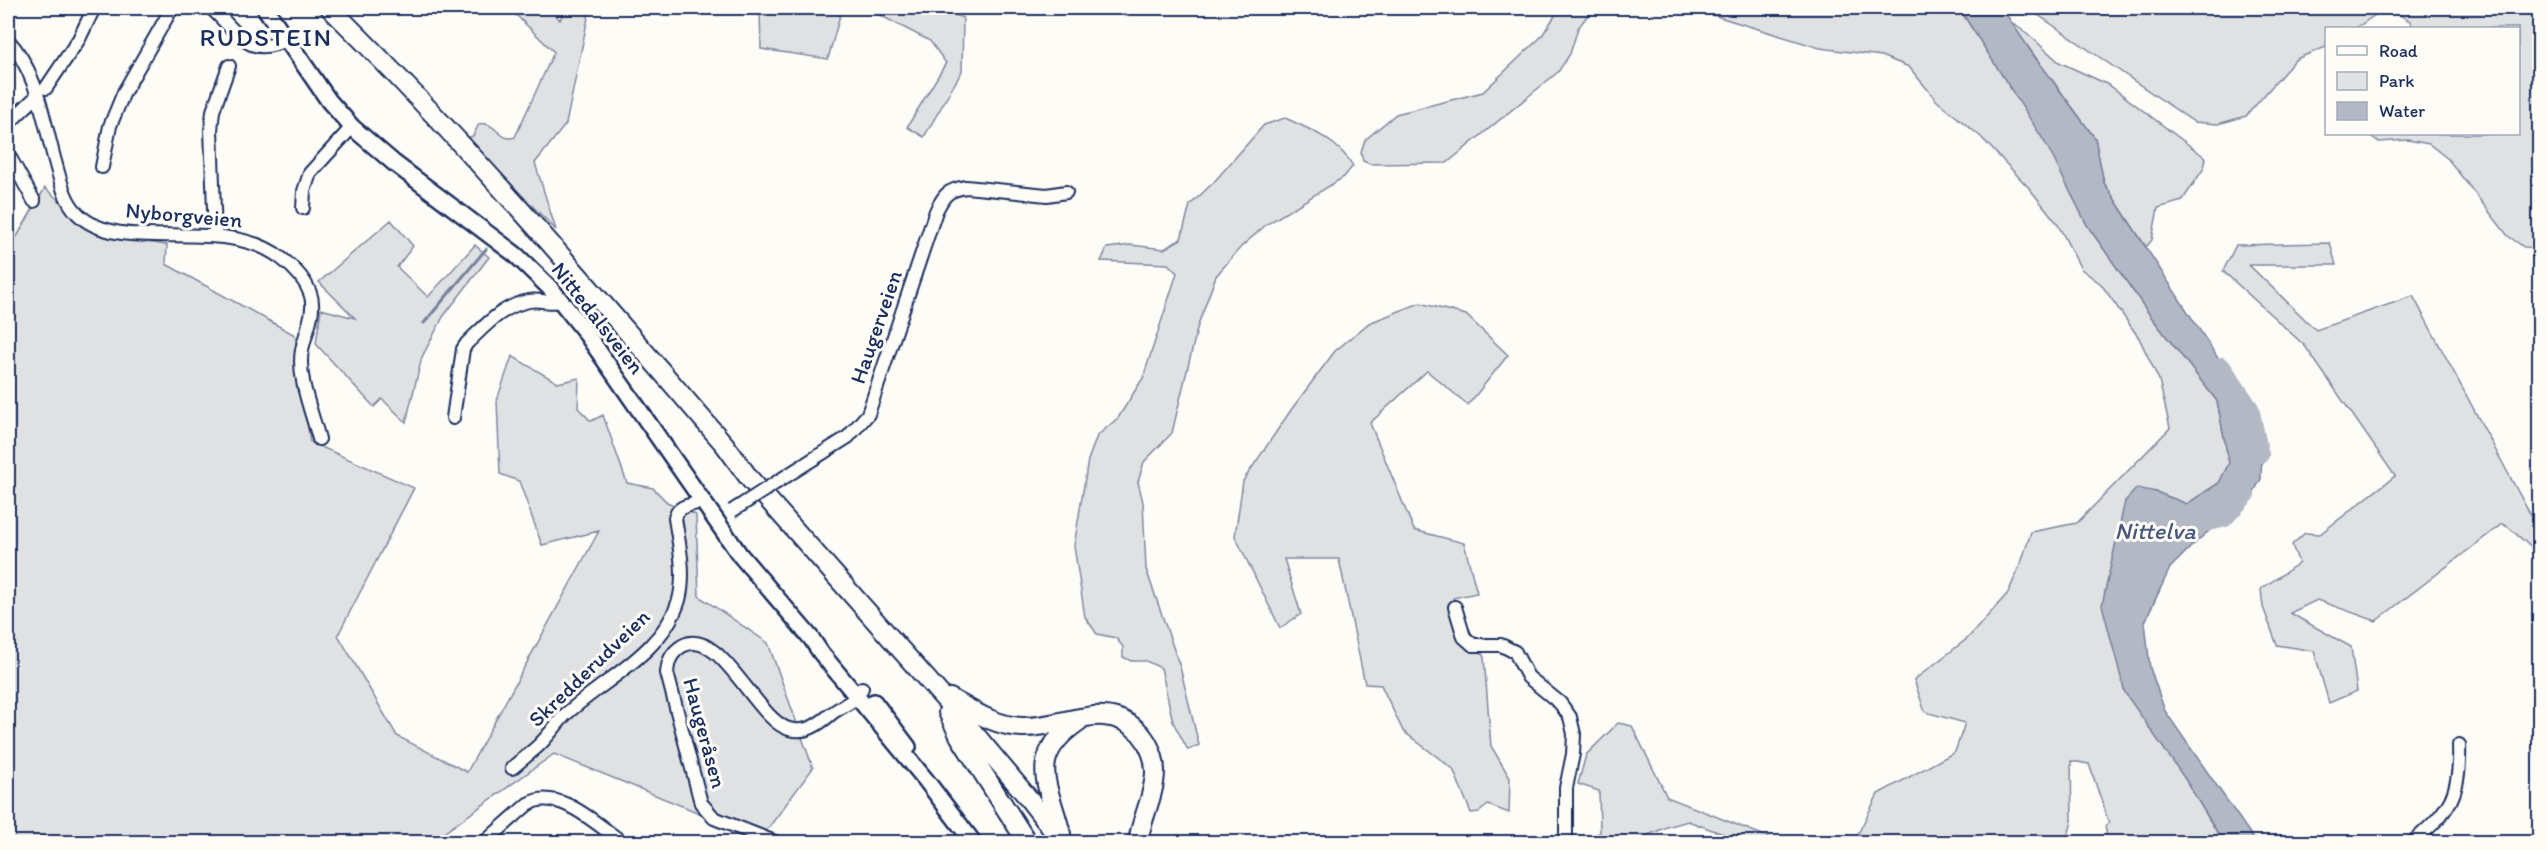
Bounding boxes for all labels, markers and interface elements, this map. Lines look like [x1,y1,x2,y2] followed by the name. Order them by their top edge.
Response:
[200,21,332,53] district label: RUDSTEIN
[2325,27,2520,135] legend
[2379,40,2418,62] text: Road
[2379,70,2414,92] text: Park
[2379,100,2425,122] text: Water
[124,196,244,234] street label: Nyborgveien
[546,257,650,380] street label: Nittedalsveien
[844,266,908,387] street label: Haugerveien
[2114,516,2196,545] water label: Nittelva
[523,603,655,733] street label: Skredderudveien
[677,675,733,792] street label: Haugeråsen

